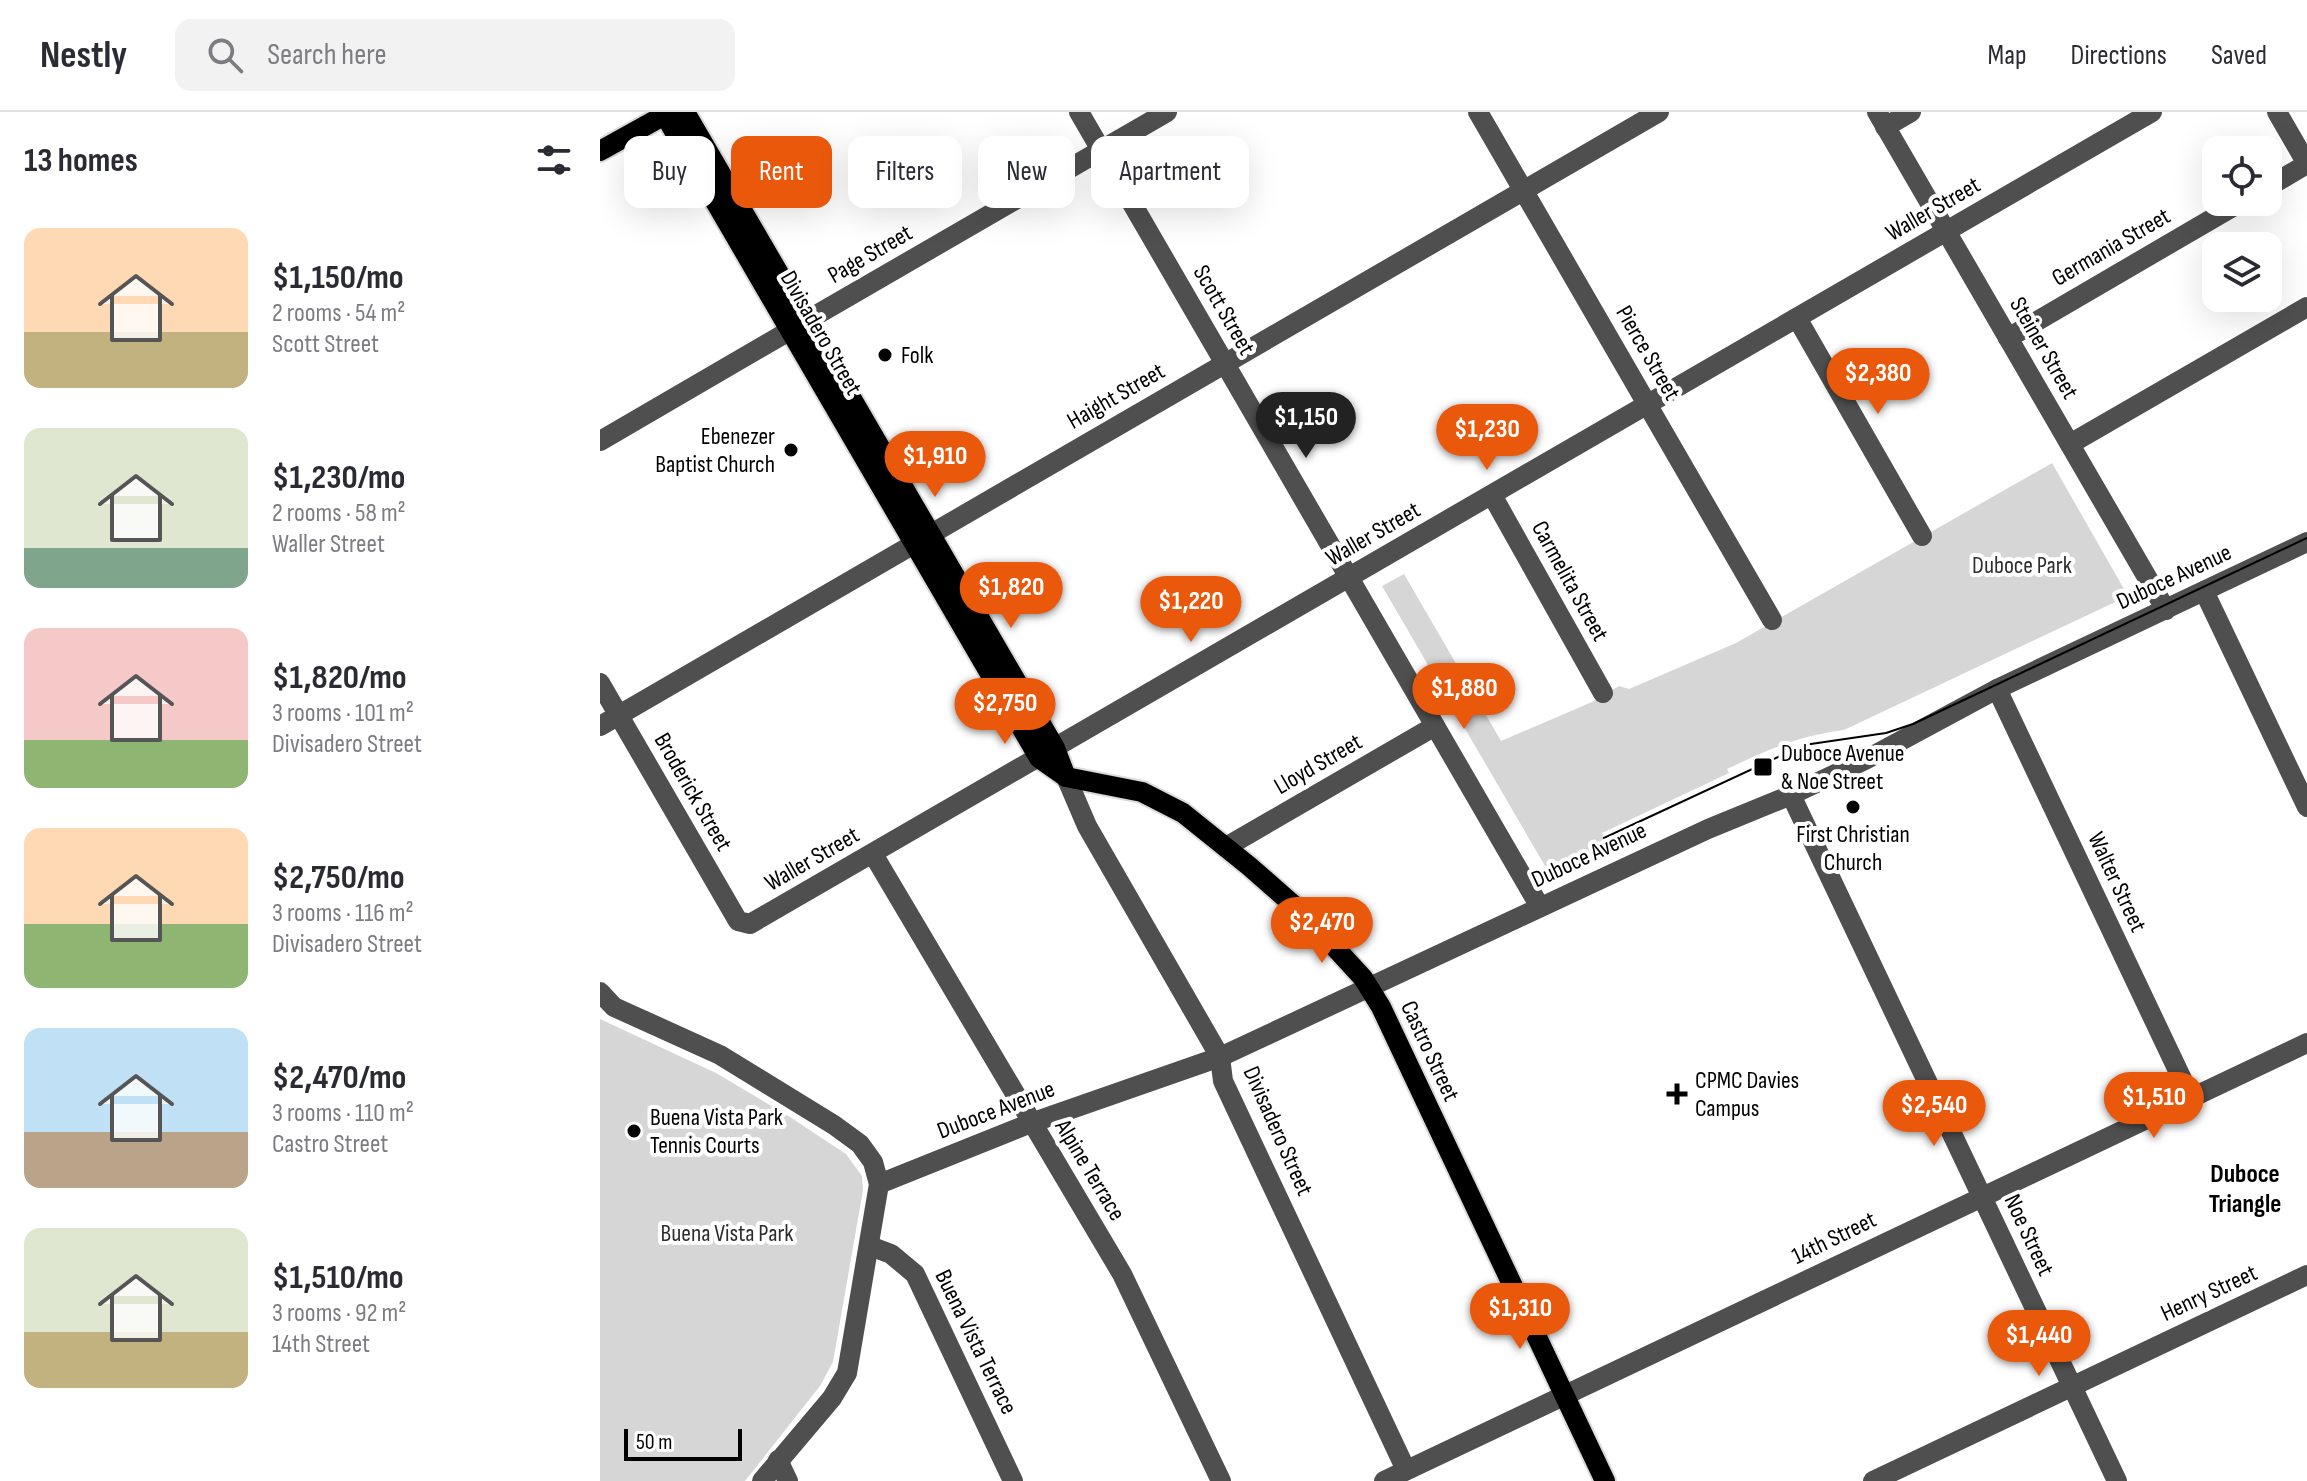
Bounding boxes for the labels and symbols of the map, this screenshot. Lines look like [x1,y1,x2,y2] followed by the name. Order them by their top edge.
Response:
[1881,170,1985,248] street label: Waller Street
[2047,202,2175,292] street label: Germania Street
[823,218,917,290] street label: Page Street
[1187,260,1261,360] street label: Scott Street
[774,266,868,400] street label: Divisadero Street
[2003,292,2085,404] street label: Steiner Street
[1609,301,1687,405] street label: Pierce Street
[901,341,933,370] place label: Folk
[876,346,894,364] marker: Folk
[1813,348,1943,416] pin: $2,380
[1062,357,1170,435] street label: Haight Street
[1241,392,1371,460] pin: $1,150
[1422,404,1552,472] pin: $1,230
[655,422,775,479] place label: Ebenezer Baptist Church
[870,431,1000,499] pin: $1,910
[782,441,800,459] marker: Ebenezer Baptist Church
[1321,495,1425,573] street label: Waller Street
[1525,516,1615,646] street label: Carmelita Street
[2112,538,2236,616] street label: Duboce Avenue
[1972,551,2072,580] park label: Duboce Park
[946,562,1076,630] pin: $1,820
[1126,576,1256,644] pin: $1,220
[1399,663,1529,731] pin: $1,880
[940,678,1070,746] pin: $2,750
[1269,727,1367,801] street label: Lloyd Street
[648,728,738,856] street label: Broderick Street
[1781,739,1904,796] place label: Duboce Avenue & Noe Street
[1752,756,1774,778] marker: Duboce Avenue & Noe Street
[1844,798,1862,816] marker: First Christian Church
[1527,816,1651,894] street label: Duboce Avenue
[760,820,864,898] street label: Waller Street
[1796,820,1910,877] place label: First Christian Church
[2081,827,2153,937] street label: Walter Street
[1257,897,1387,965] pin: $2,470
[1394,996,1466,1106] street label: Castro Street
[1237,1062,1319,1200] street label: Divisadero Street
[1695,1066,1799,1123] place label: CPMC Davies Campus
[2089,1072,2219,1140] pin: $1,510
[933,1074,1059,1146] street label: Duboce Avenue
[1869,1080,1999,1148] pin: $2,540
[1666,1083,1688,1105] marker: CPMC Davies Campus
[650,1103,783,1160] place label: Buena Vista Park Tennis Courts
[1048,1113,1131,1226] street label: Alpine Terrace
[625,1122,643,1140] marker: Buena Vista Park Tennis Courts
[2209,1159,2281,1220] district label: Duboce Triangle
[1998,1190,2060,1280] street label: Noe Street
[1787,1205,1881,1271] street label: 14th Street
[661,1219,793,1248] park label: Buena Vista Park
[2156,1258,2262,1328] street label: Henry Street
[928,1265,1024,1419] street label: Buena Vista Terrace
[1455,1283,1585,1351] pin: $1,310
[1974,1310,2104,1378] pin: $1,440
[624,1425,742,1461] scale bar

